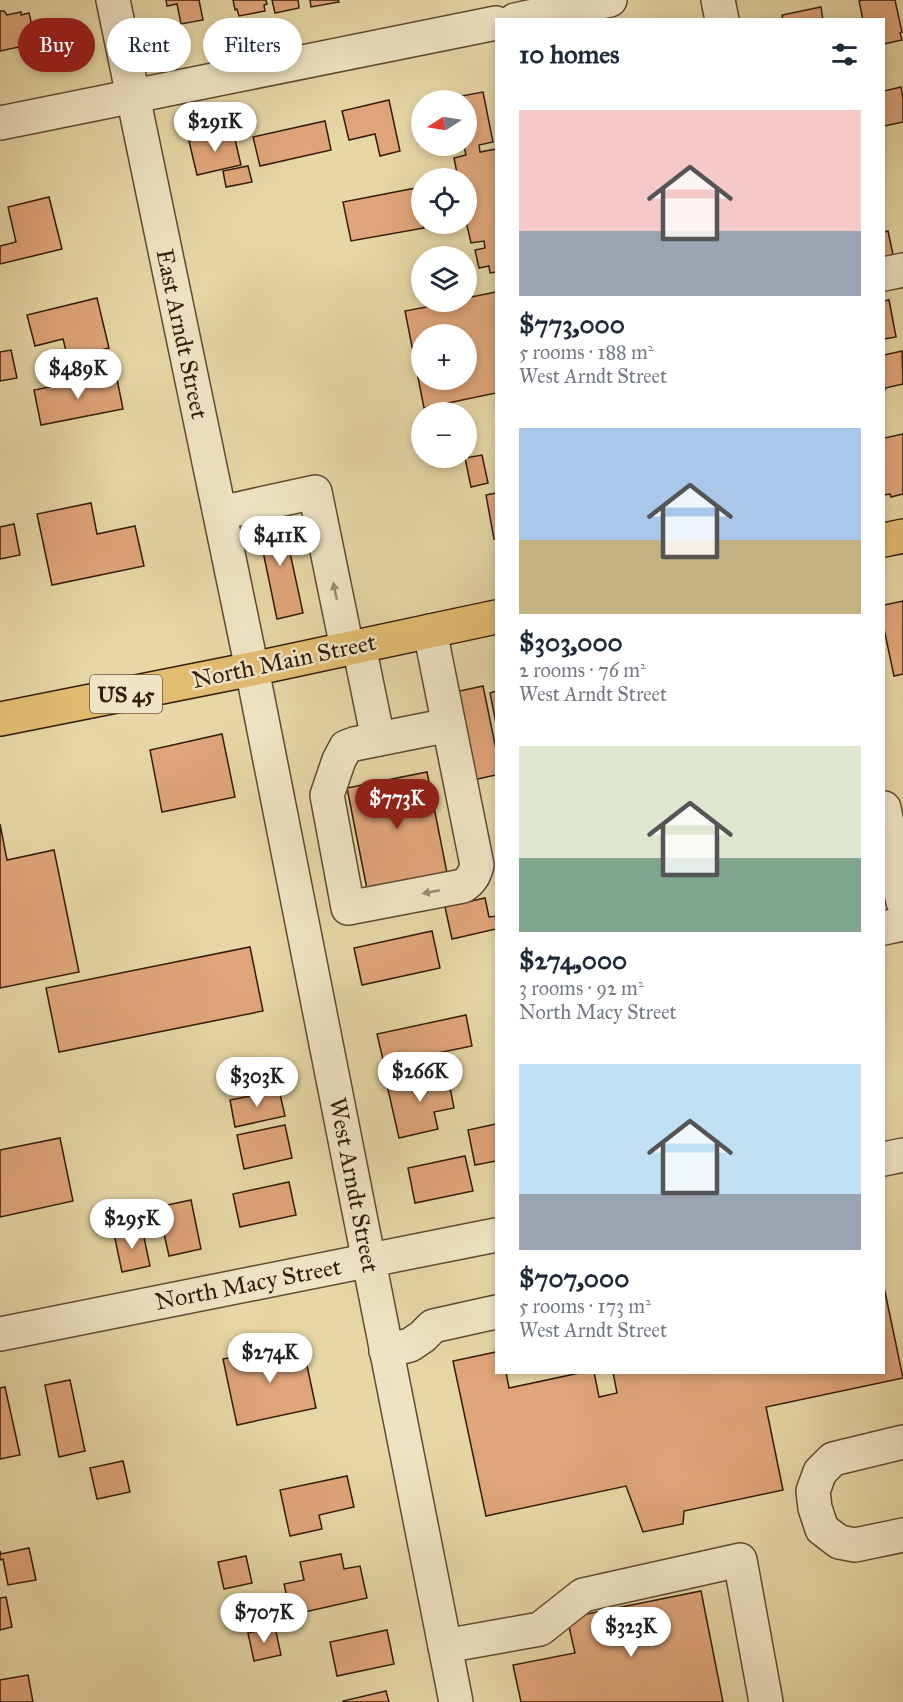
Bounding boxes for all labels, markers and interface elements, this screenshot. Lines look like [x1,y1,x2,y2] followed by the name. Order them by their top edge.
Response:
[18,18,95,72] chip: Buy
[107,18,191,72] chip: Rent
[203,18,302,72] chip: Filters
[519,38,620,70] text: 10 homes
[828,38,861,71] icon: filters
[411,90,477,156] north arrow
[411,90,477,468] map controls
[173,102,257,153] pin: $291K
[188,109,242,133] text: $291K
[636,149,744,257] icon: home
[411,168,477,234] button: locate
[149,246,215,422] street label: East Arndt Street
[411,246,477,312] button: layers
[519,308,625,340] text: $773,000
[411,324,477,390] button: +
[519,340,654,364] text: 5 rooms · 188 m²
[36,349,120,400] pin: $489K
[49,356,107,380] text: $489K
[519,364,667,388] text: West Arndt Street
[411,402,477,468] button: −
[636,467,744,575] icon: home
[238,516,322,567] pin: $411K
[253,523,307,547] text: $411K
[330,581,340,600] one-way arrow
[519,626,623,658] text: $303,000
[189,627,379,695] street label: North Main Street
[519,658,646,682] text: 2 rooms · 76 m²
[90,675,162,713] road number: US 45
[519,682,667,706] text: West Arndt Street
[355,779,439,830] pin: $773K
[636,785,744,893] icon: home
[369,786,425,810] text: $773K
[422,888,441,897] one-way arrow
[519,944,627,976] text: $274,000
[519,976,644,1000] text: 3 rooms · 92 m²
[519,1000,677,1024] text: North Macy Street
[378,1052,462,1103] pin: $266K
[215,1057,299,1108] pin: $303K
[392,1059,448,1083] text: $266K
[230,1064,284,1088] text: $303K
[322,1095,386,1276] street label: West Arndt Street
[636,1103,744,1211] icon: home
[90,1199,174,1250] pin: $295K
[104,1206,160,1230] text: $295K
[152,1251,344,1317] street label: North Macy Street
[519,1262,629,1294] text: $707,000
[519,1294,651,1318] text: 5 rooms · 173 m²
[519,1318,667,1342] text: West Arndt Street
[228,1333,312,1384] pin: $274K
[242,1340,298,1364] text: $274K
[222,1593,306,1644] pin: $707K
[234,1600,294,1624] text: $707K
[589,1607,673,1658] pin: $323K
[605,1614,657,1638] text: $323K

